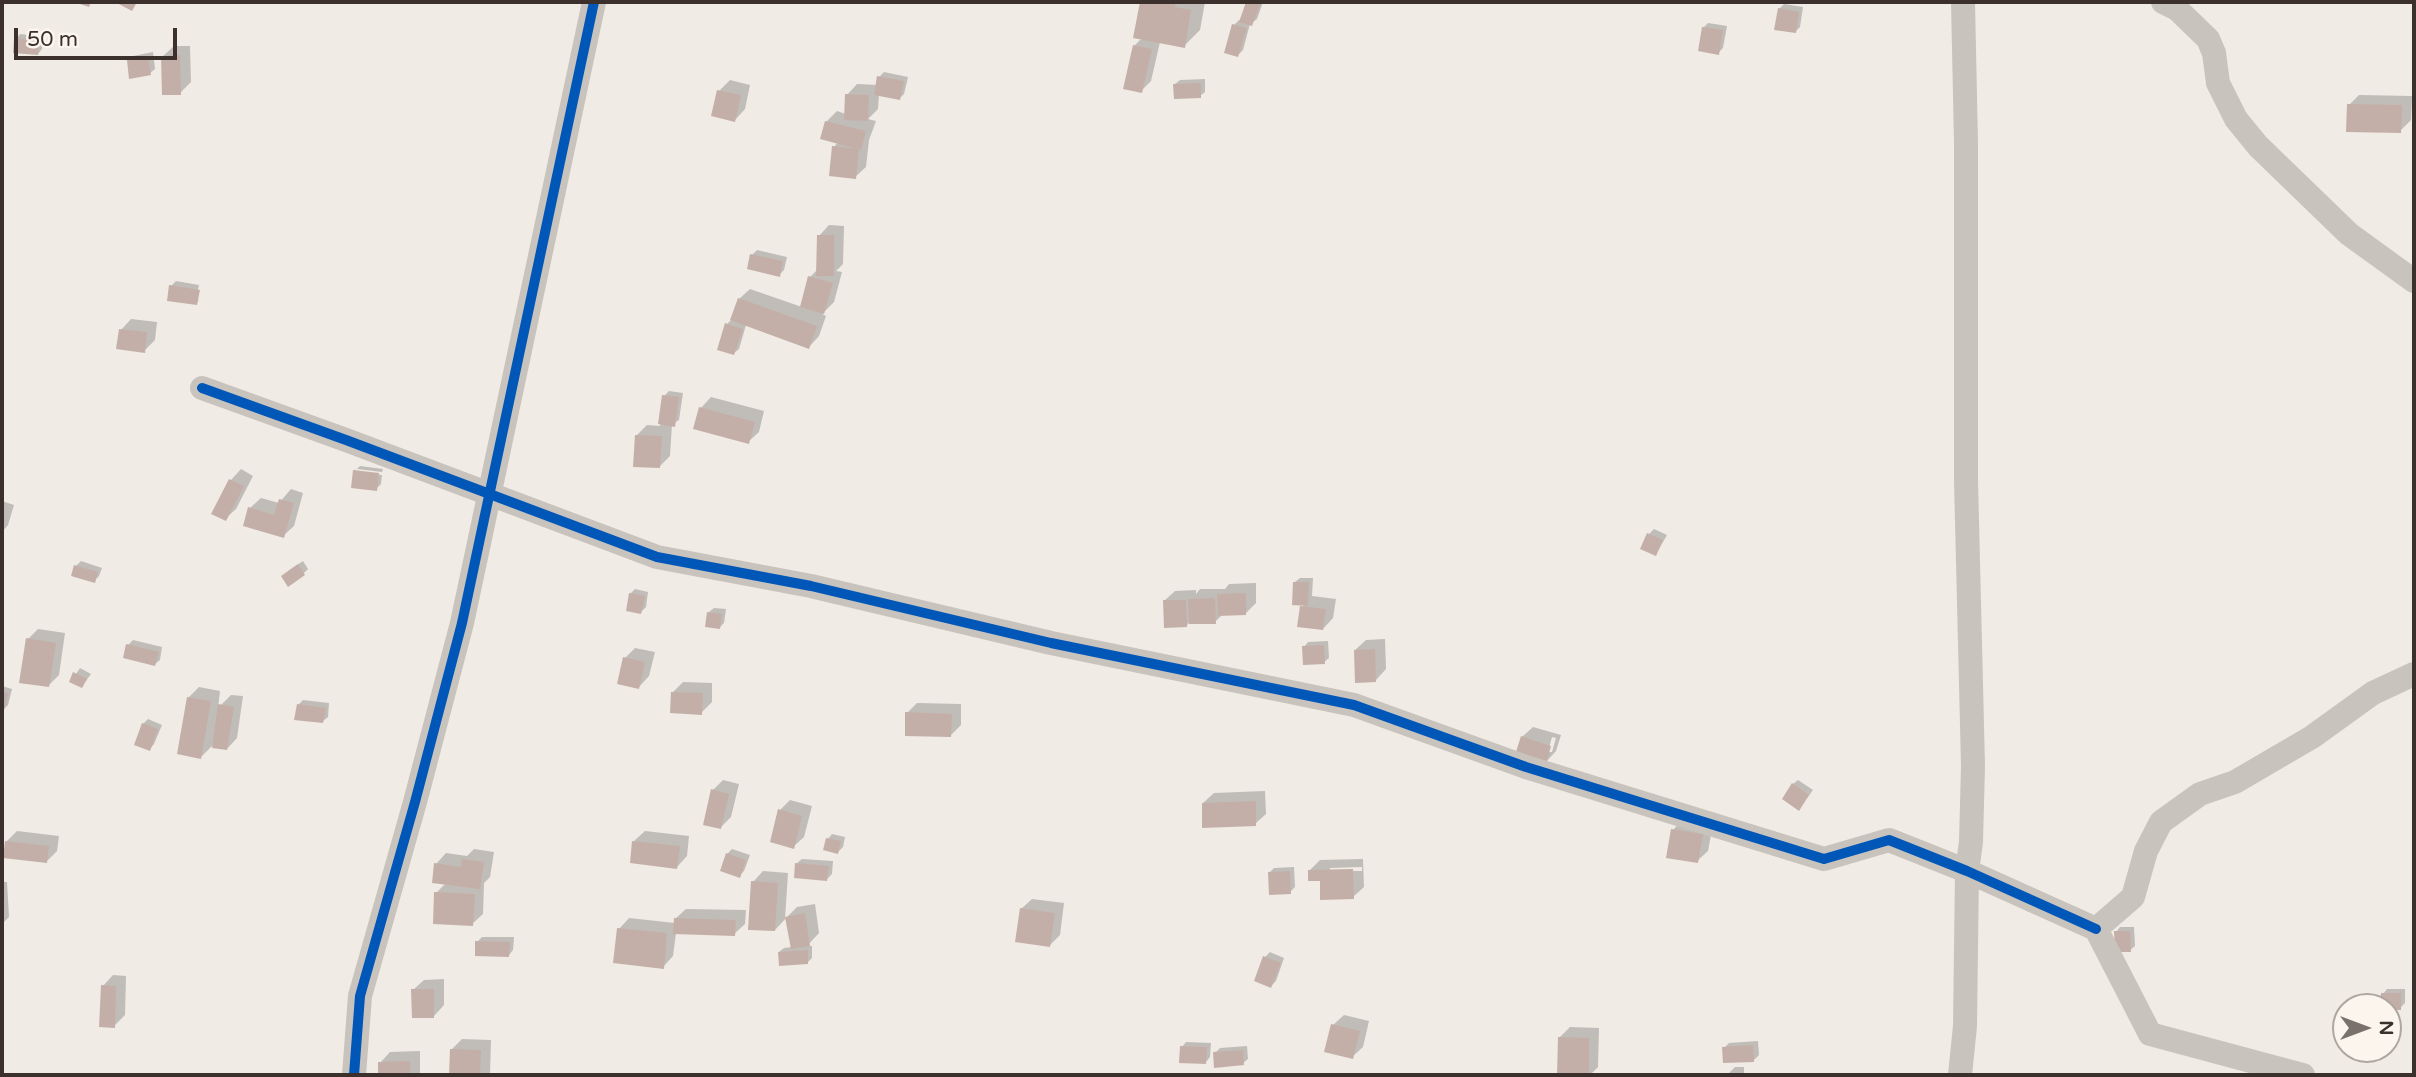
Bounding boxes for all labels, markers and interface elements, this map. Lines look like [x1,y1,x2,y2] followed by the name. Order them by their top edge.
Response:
[18,14,180,58] scale bar
[27,27,78,52] text: 50 m
[2332,993,2402,1063] north arrow
[2375,1020,2397,1036] text: N

